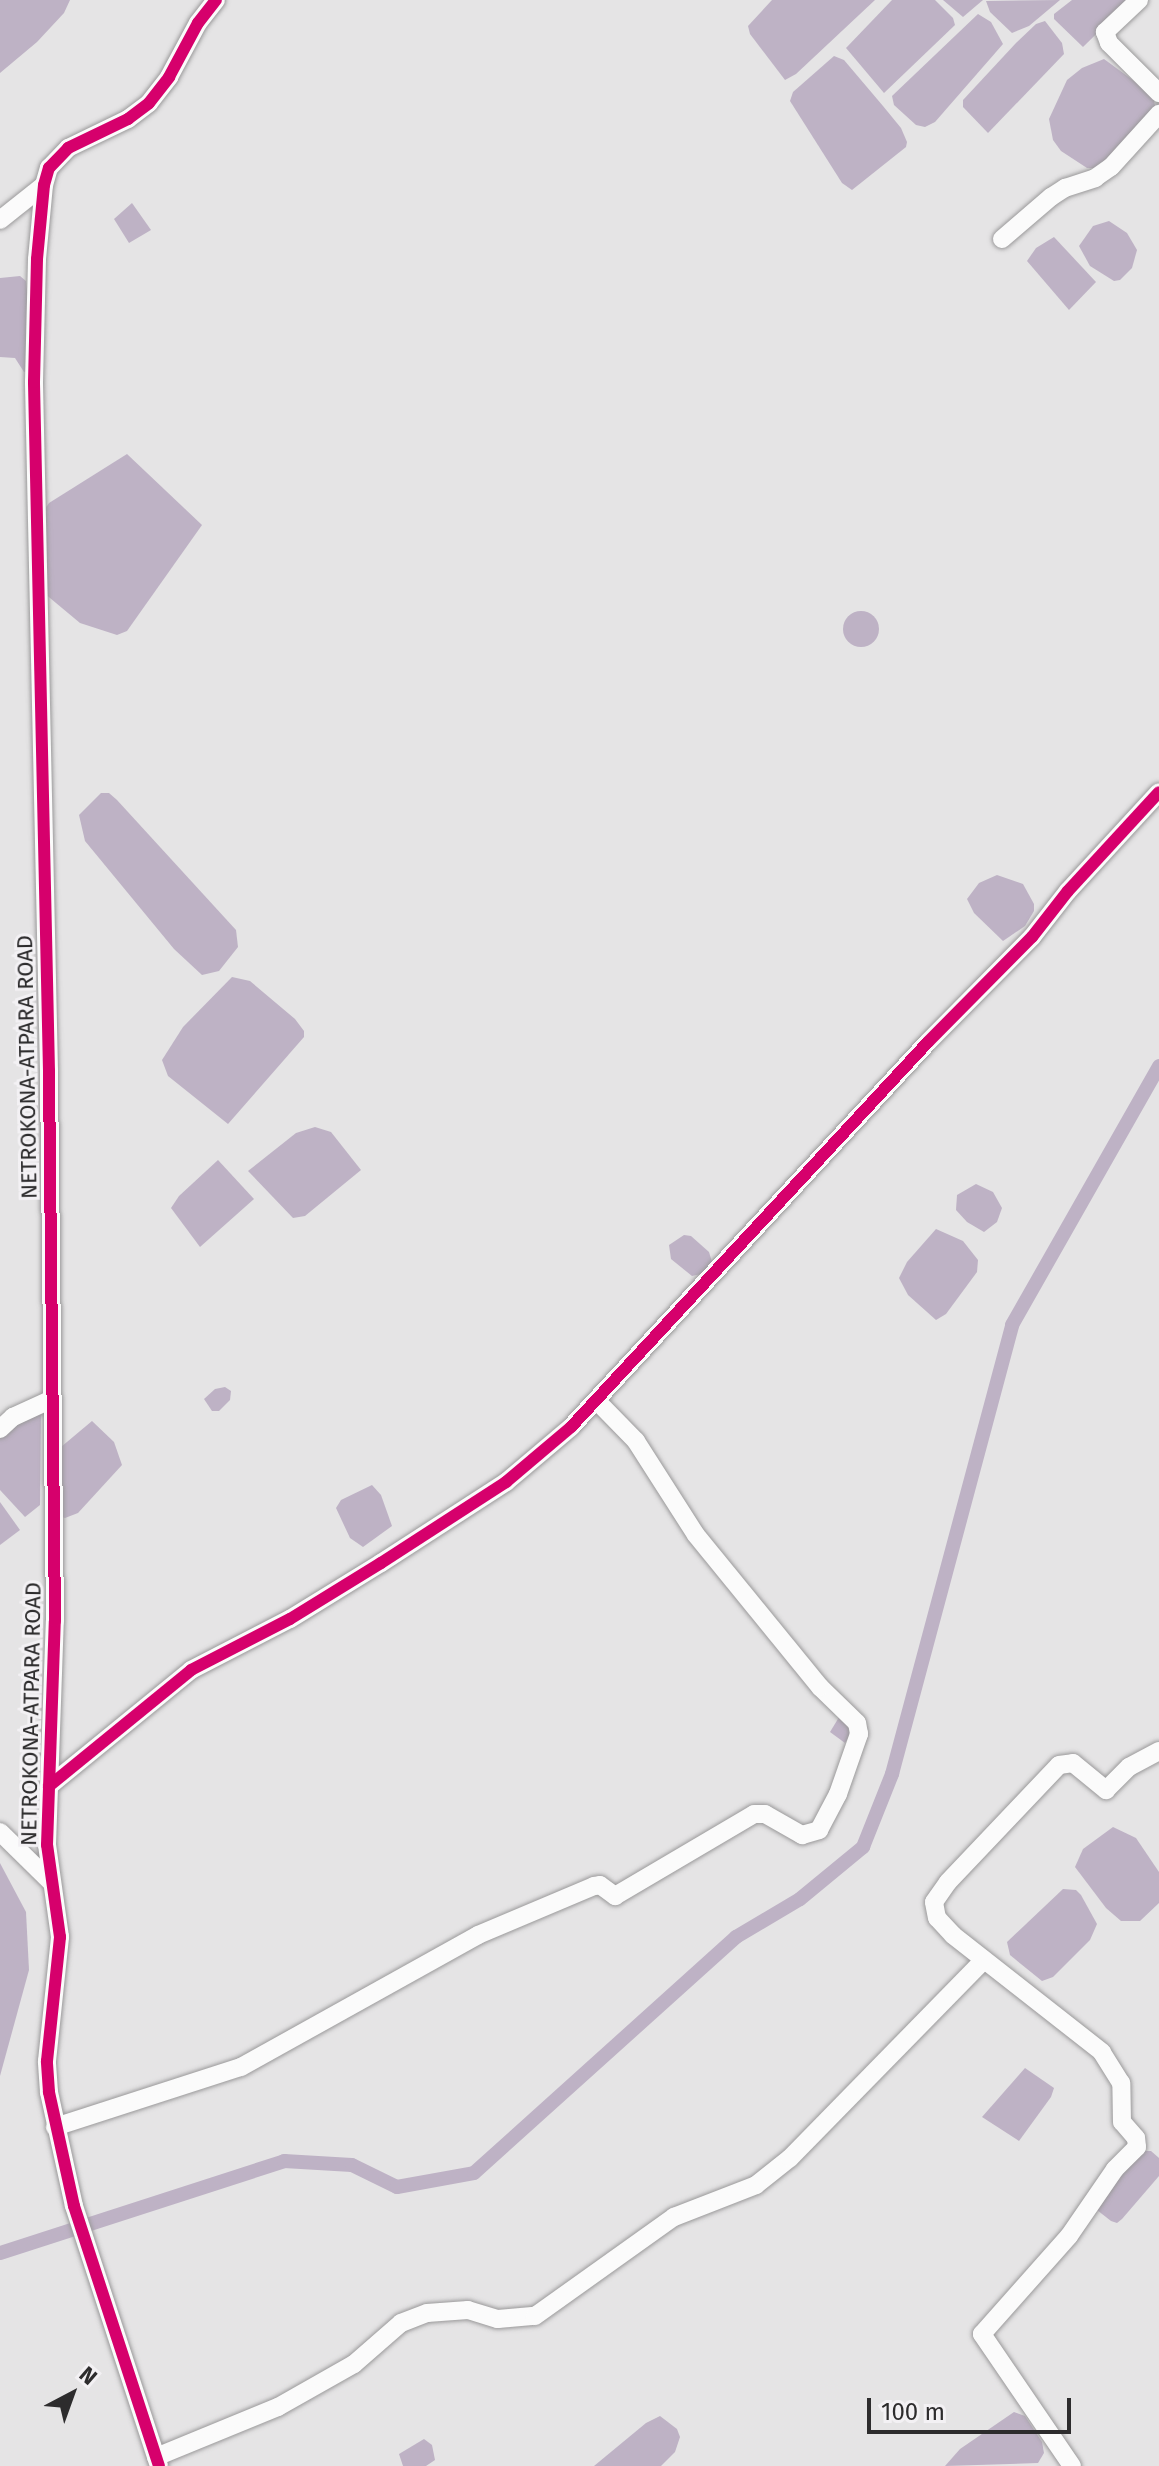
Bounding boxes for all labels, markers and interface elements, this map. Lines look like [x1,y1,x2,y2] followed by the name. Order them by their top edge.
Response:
[11,935,43,1199] street label: NETROKONA-ATPARA ROAD
[15,1582,47,1846] street label: NETROKONA-ATPARA ROAD
[32,2354,112,2434] north arrow
[74,2361,102,2390] text: N
[871,2382,1075,2432] scale bar
[881,2398,945,2426] text: 100 m

